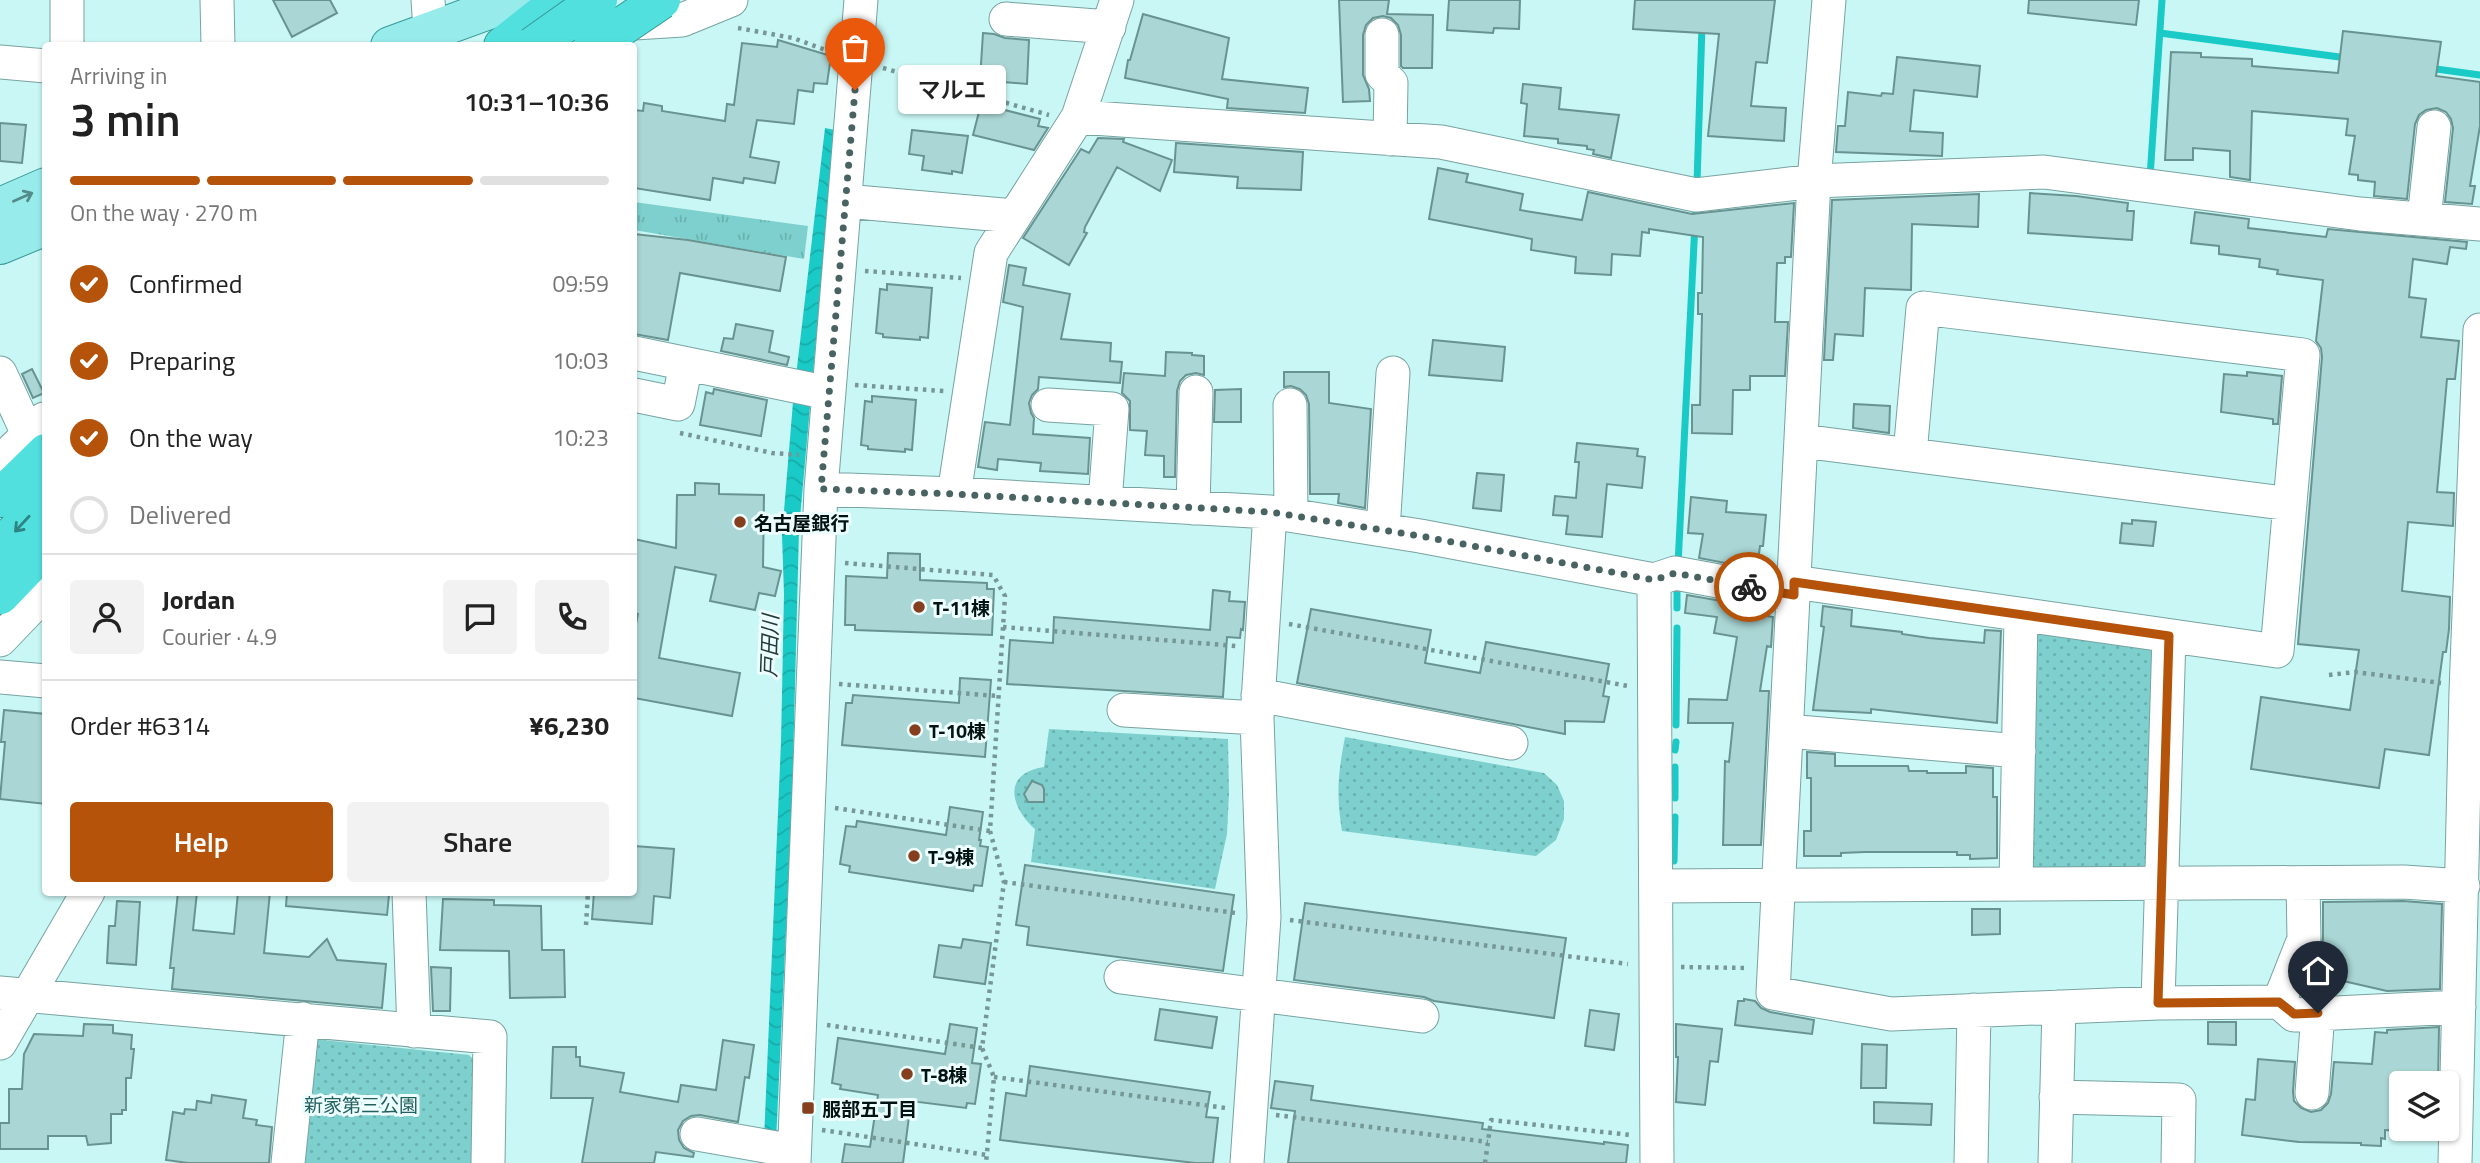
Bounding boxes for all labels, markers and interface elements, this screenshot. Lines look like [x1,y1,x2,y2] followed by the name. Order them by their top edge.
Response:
[825,18,885,90] pin
[836,29,874,67] icon: bag
[70,58,167,93] text: Arriving in
[897,66,1006,114] callout: マルエ
[918,72,987,107] text: マルエ
[464,82,609,121] text: 10:31–10:36
[70,84,181,154] text: 3 min
[12,190,33,203] one-way arrow
[70,195,258,230] text: On the way · 270 m
[129,264,243,303] text: Confirmed
[70,265,108,303] icon: check
[552,266,609,301] text: 09:59
[129,341,235,380] text: Preparing
[70,342,108,380] icon: check
[552,343,609,378] text: 10:03
[129,418,253,457] text: On the way
[70,419,108,457] icon: check
[552,420,609,455] text: 10:23
[129,495,232,534] text: Delivered
[754,508,849,537] place label: 名古屋銀行
[732,514,748,530] marker: 名古屋銀行
[14,515,31,532] one-way arrow
[1714,552,1784,622] courier
[1730,568,1768,606] icon: bike
[70,580,144,654] button: person
[162,580,235,619] text: Jordan
[443,580,517,654] button: chat
[535,580,609,654] button: phone
[933,593,990,622] place label: T-11棟
[911,599,927,615] marker: T-11棟
[752,612,786,678] water label: 戸田川
[162,619,277,654] text: Courier · 4.9
[70,706,210,745] text: Order #6314
[529,706,609,745] text: ¥6,230
[929,716,986,745] place label: T-10棟
[907,722,923,738] marker: T-10棟
[70,802,333,882] button: Help
[347,802,609,882] button: Share
[928,842,974,871] place label: T-9棟
[906,848,922,864] marker: T-9棟
[2288,941,2348,1013] pin
[2299,952,2337,990] icon: home
[921,1060,967,1089] place label: T-8棟
[899,1066,915,1082] marker: T-8棟
[2389,1071,2459,1141] map controls
[2389,1071,2459,1141] button: layers
[304,1090,418,1119] park label: 新家第三公園
[822,1094,917,1123] place label: 服部五丁目
[800,1100,816,1116] marker: 服部五丁目

